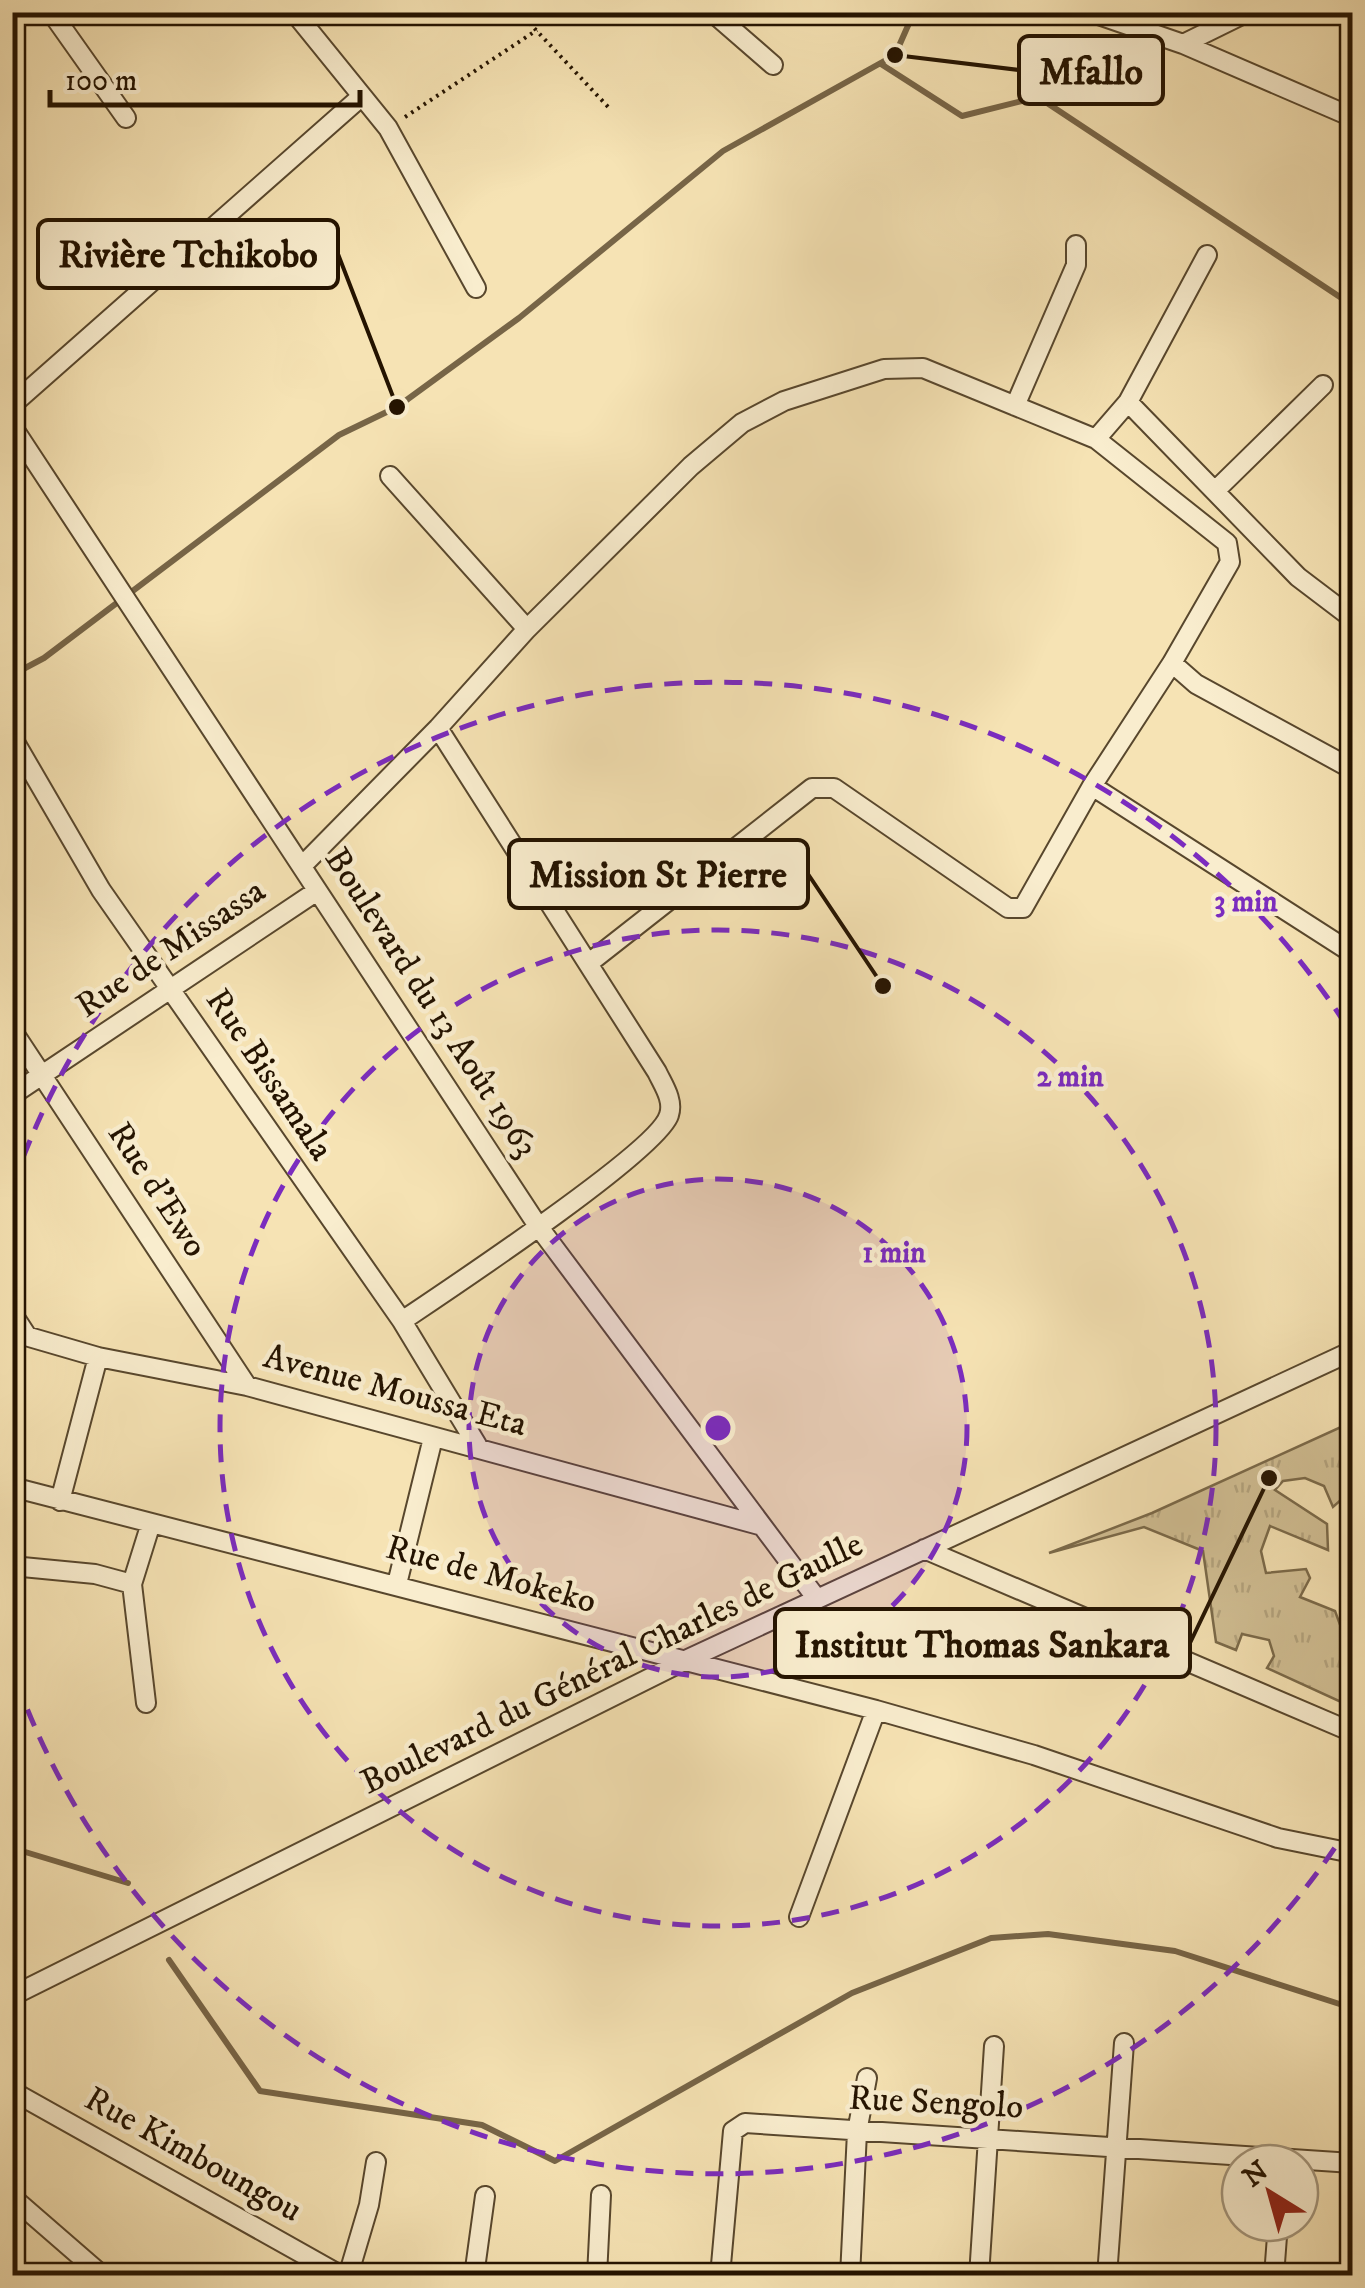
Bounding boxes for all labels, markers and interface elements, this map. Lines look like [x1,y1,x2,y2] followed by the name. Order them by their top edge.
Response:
[1019,36,1163,104] callout: Mfallo
[50,45,360,107] scale bar
[1039,49,1143,97] text: Mfallo
[65,63,137,100] text: 100 m
[38,220,338,288] callout: Rivière Tchikobo
[58,232,318,280] text: Rivière Tchikobo
[314,840,548,1166] street label: Boulevard du 13 Août 1963
[509,840,808,908] callout: Mission St Pierre
[529,852,787,900] text: Mission St Pierre
[68,869,274,1029] street label: Rue de Missassa
[1214,884,1278,921] text: 3 min
[195,981,343,1169] street label: Rue Bissamala
[1036,1059,1104,1096] text: 2 min
[97,1114,217,1266] street label: Rue d'Ewo
[862,1235,926,1272] text: 1 min
[259,1335,531,1447] street label: Avenue Moussa Eta
[700,1410,736,1446] centre of rings
[354,1523,870,1805] street label: Boulevard du Général Charles de Gaulle
[381,1526,601,1624] street label: Rue de Mokeko
[775,1609,1190,1677] callout: Institut Thomas Sankara
[795,1622,1170,1670] text: Institut Thomas Sankara
[848,2076,1024,2130] street label: Rue Sengolo
[77,2077,309,2233] street label: Rue Kimboungou
[1220,2143,1320,2243] north arrow
[1236,2153,1276,2195] text: N

